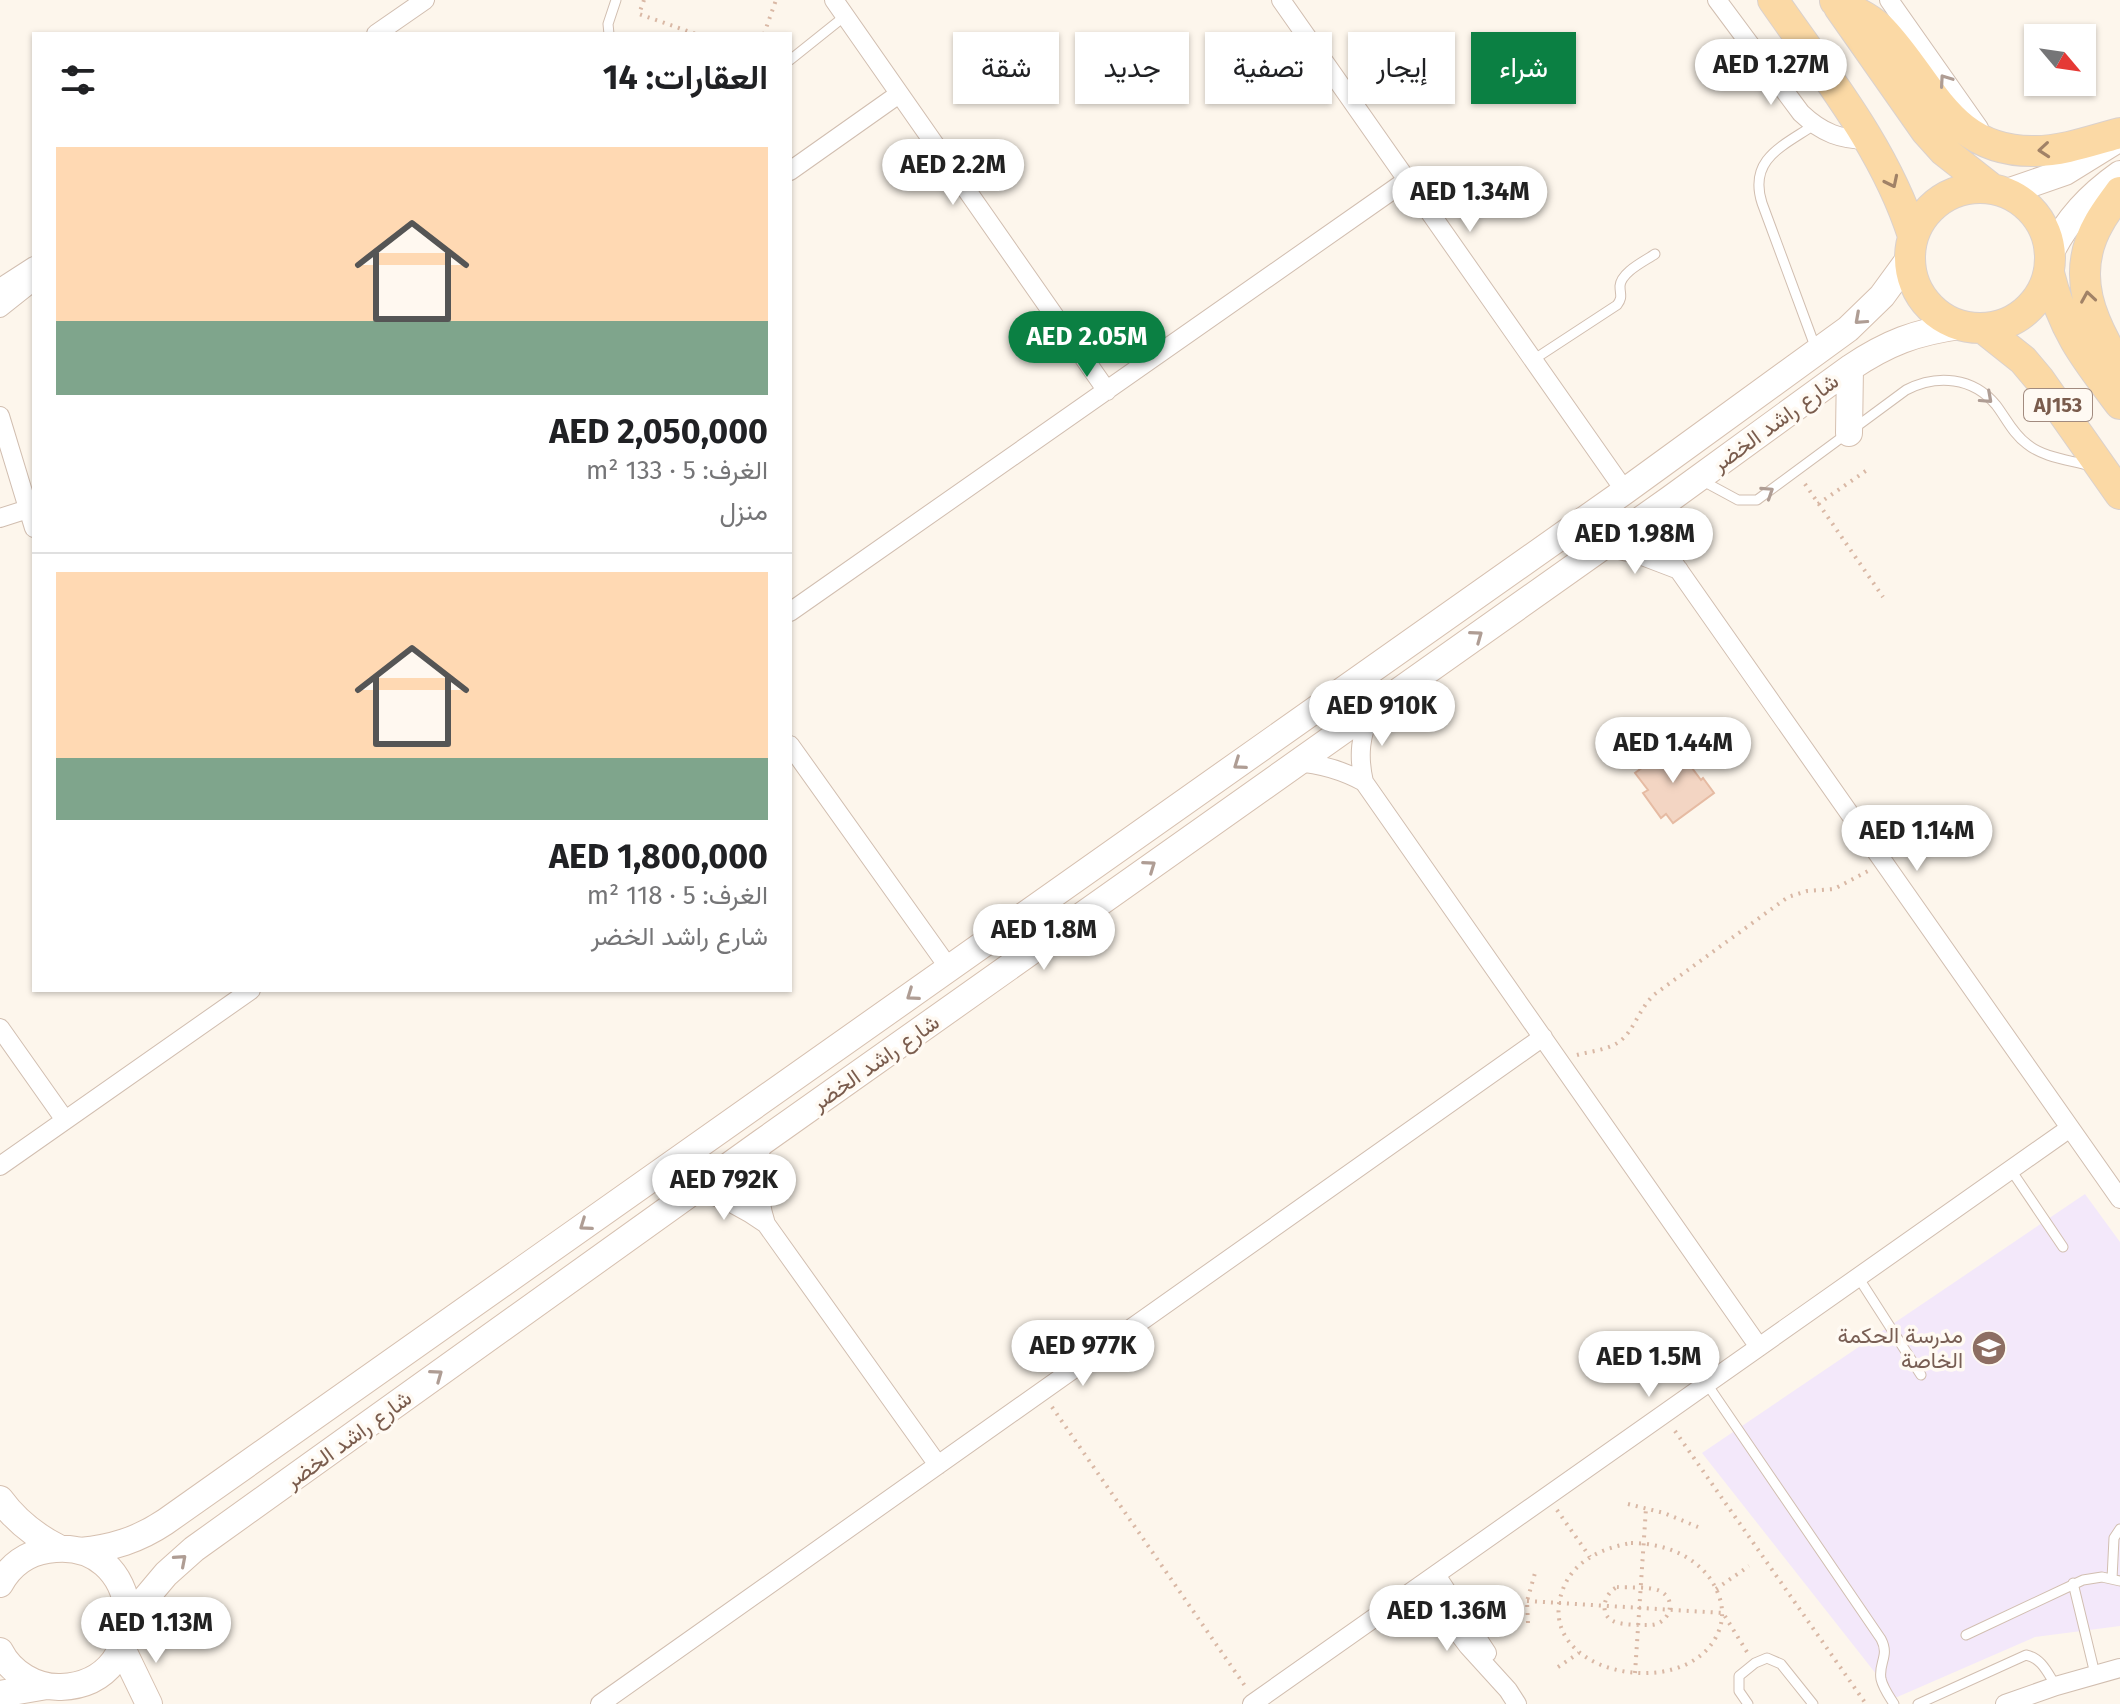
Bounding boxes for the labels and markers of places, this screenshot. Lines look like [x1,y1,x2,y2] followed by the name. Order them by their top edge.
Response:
[1679,39,1863,107] pin: AED 1.27M
[870,139,1036,207] pin: AED 2.2M
[1378,166,1562,234] pin: AED 1.34M
[995,311,1179,379] pin: AED 2.05M
[1543,508,1727,576] pin: AED 1.98M
[1299,680,1465,748] pin: AED 910K
[1581,717,1765,785] pin: AED 1.44M
[1825,805,2009,873] pin: AED 1.14M
[961,904,1127,972] pin: AED 1.8M
[641,1154,807,1222] pin: AED 792K
[1000,1320,1166,1388] pin: AED 977K
[1837,1322,1963,1374] place label: مدرسة الحكمة الخاصة
[1970,1329,2008,1367] school or university icon: مدرسة الحكمة الخاصة
[1566,1331,1732,1399] pin: AED 1.5M
[1355,1585,1539,1653] pin: AED 1.36M
[64,1597,248,1665] pin: AED 1.13M

